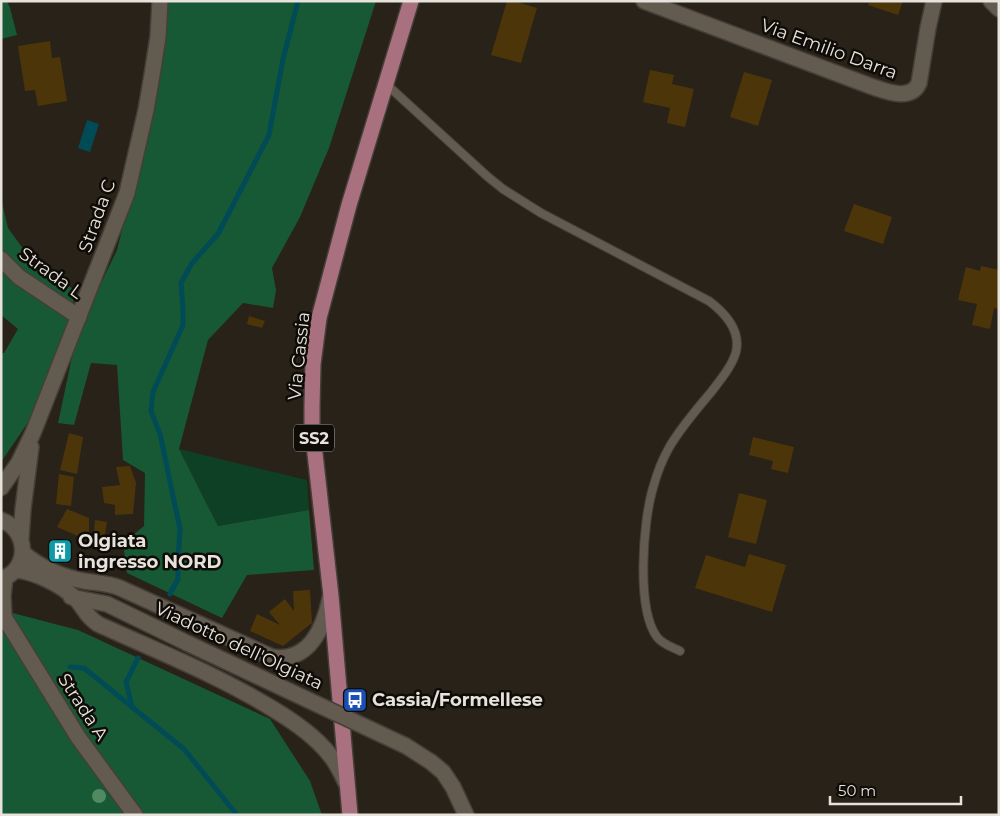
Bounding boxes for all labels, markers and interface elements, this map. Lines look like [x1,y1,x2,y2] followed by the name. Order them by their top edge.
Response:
[758,14,900,84] street label: Via Emilio Darra
[74,176,120,255] street label: Strada C
[15,242,88,304] street label: Strada L
[283,311,315,401] street label: Via Cassia
[294,424,334,452] road number: SS2
[78,530,221,573] place label: Olgiata ingresso NORD
[47,538,73,564] building icon: Olgiata ingresso NORD
[152,597,326,695] street label: Viadotto dell'Olgiata
[53,669,113,745] street label: Strada A
[342,687,368,713] bus stop icon: Cassia/Formellese
[372,689,543,711] place label: Cassia/Formellese
[830,774,961,806] scale bar
[838,781,876,800] text: 50 m

